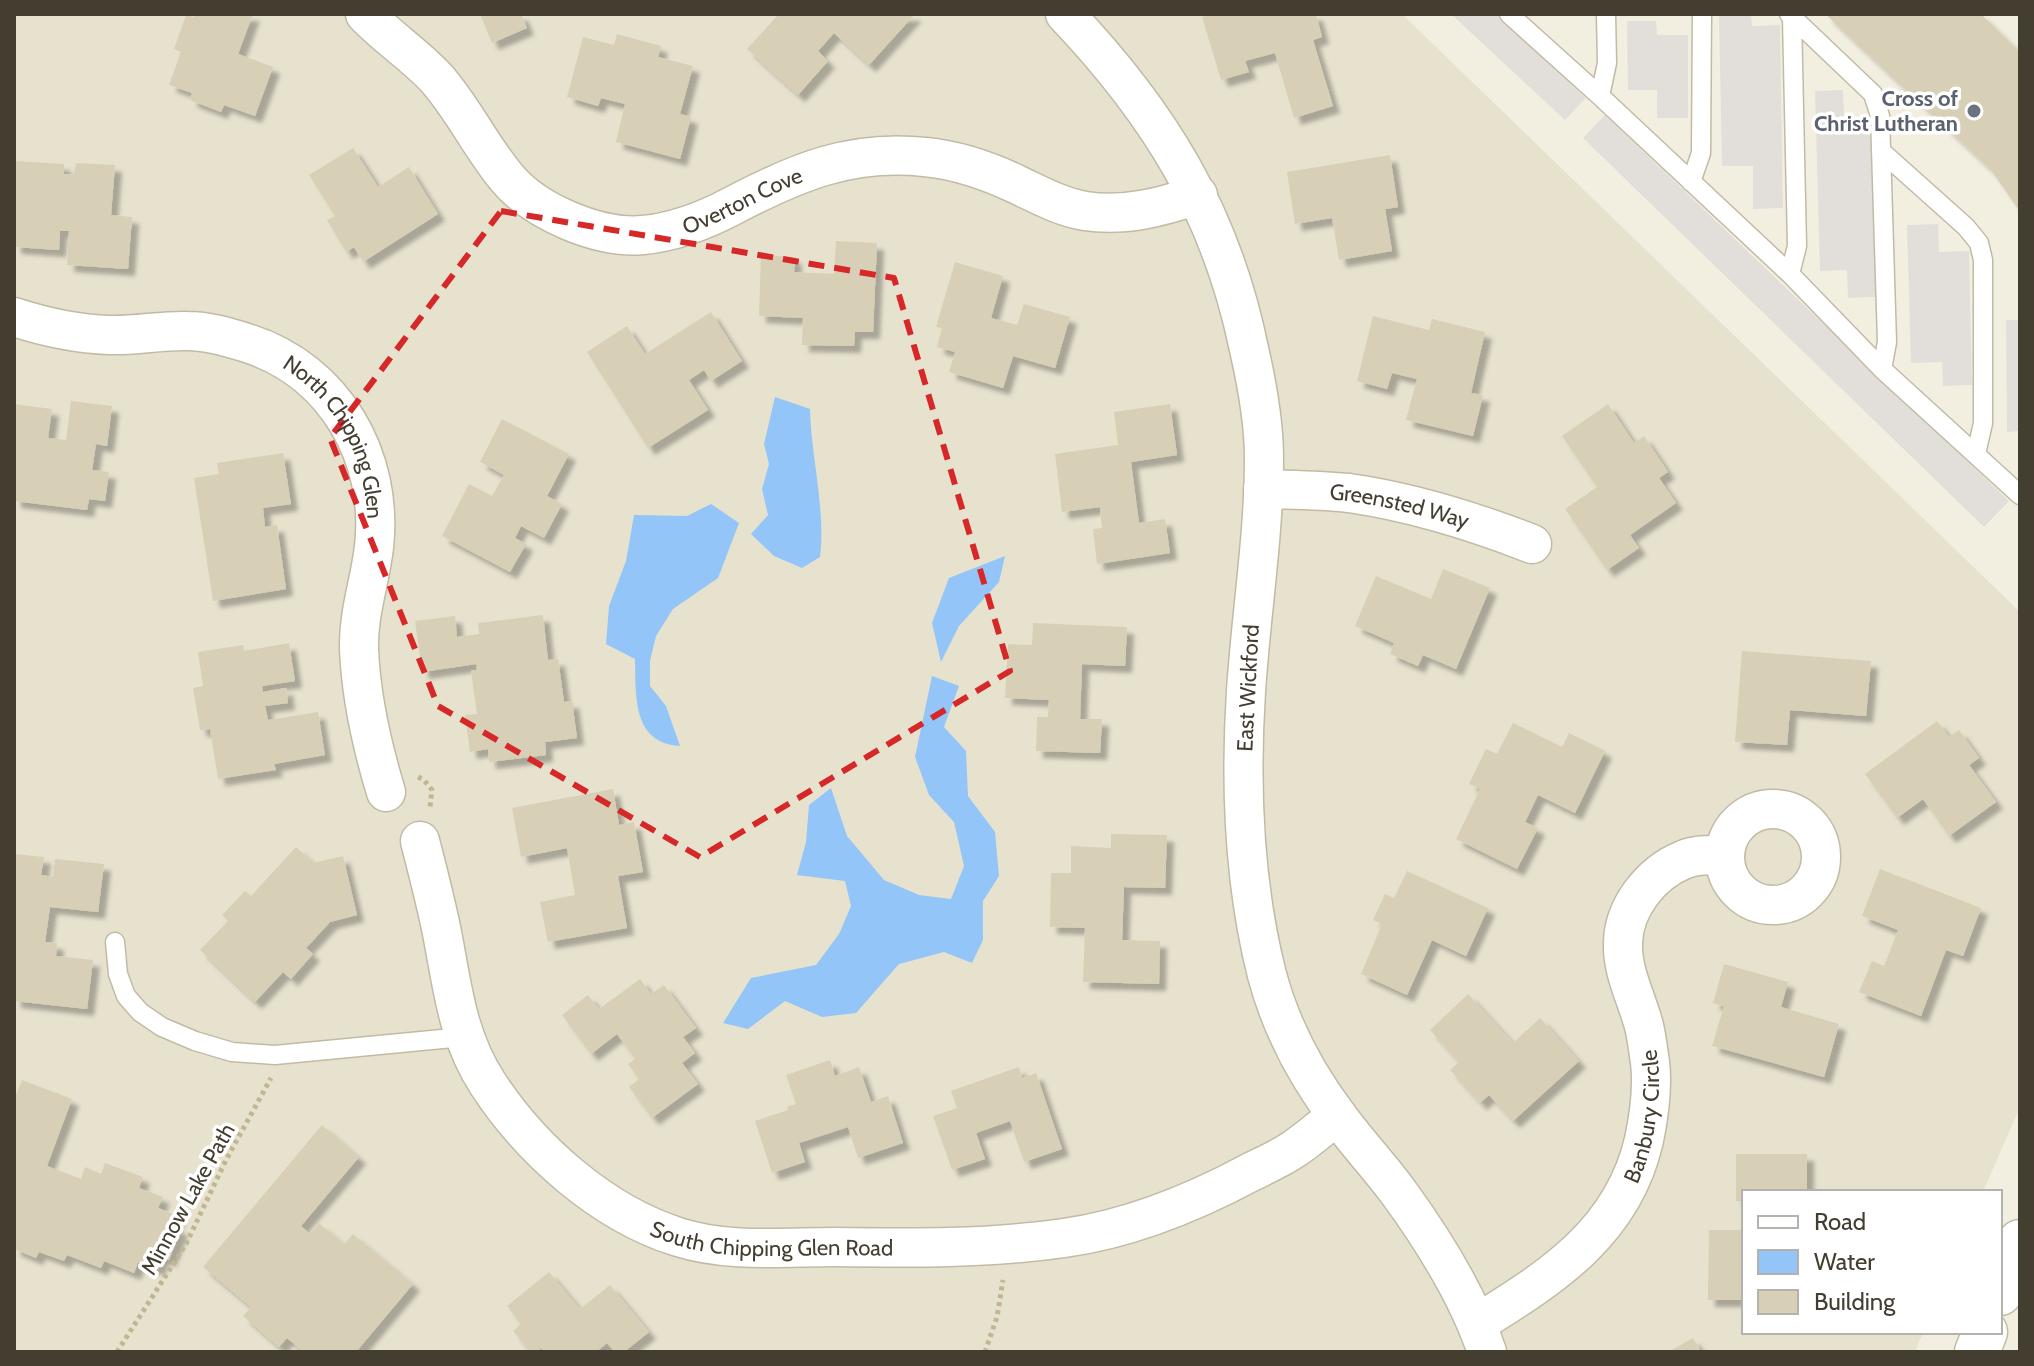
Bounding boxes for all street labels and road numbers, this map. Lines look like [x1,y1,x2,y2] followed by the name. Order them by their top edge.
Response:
[679,161,806,240] street label: Overton Cove
[279,349,389,519] street label: North Chipping Glen
[1329,478,1473,534] street label: Greensted Way
[1231,624,1265,752] street label: East Wickford
[1618,1048,1665,1187] street label: Banbury Circle
[135,1119,241,1279] street label: Minnow Lake Path
[646,1215,893,1262] street label: South Chipping Glen Road

